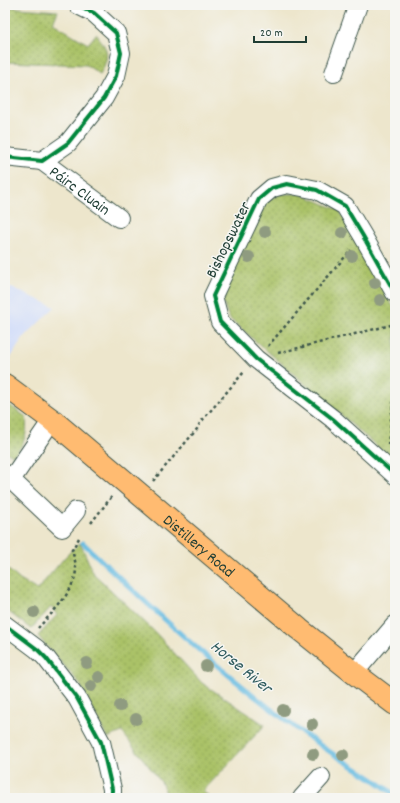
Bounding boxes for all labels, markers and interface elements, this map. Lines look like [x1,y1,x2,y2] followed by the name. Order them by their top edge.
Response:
[254,18,306,44] scale bar
[260,25,283,42] text: 20 m
[44,161,114,222] street label: Páirc Cluain
[201,198,258,282] street label: Bishopswater
[157,510,239,584] street label: Distillery Road
[204,636,277,702] water label: Horse River

